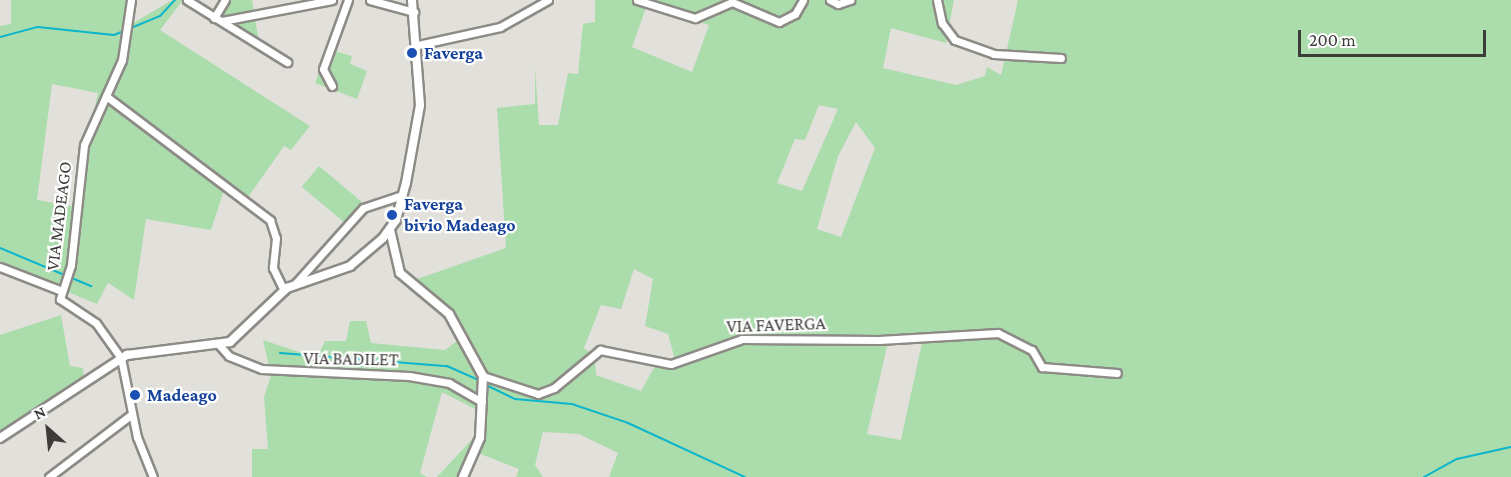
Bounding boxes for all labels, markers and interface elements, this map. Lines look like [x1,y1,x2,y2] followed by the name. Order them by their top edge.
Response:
[1301,18,1488,56] scale bar
[1309,30,1356,50] text: 200 m
[424,42,483,64] place label: Faverga
[405,46,419,60] marker: Faverga
[42,160,76,272] street label: VIA MADEAGO
[404,194,516,236] place label: Faverga bivio Madeago
[385,208,399,222] marker: Faverga bivio Madeago
[726,312,826,338] street label: VIA FAVERGA
[303,347,399,371] street label: VIA BADILET
[147,384,217,406] place label: Madeago
[128,388,142,402] marker: Madeago
[18,399,78,459] north arrow
[31,402,48,423] text: N

